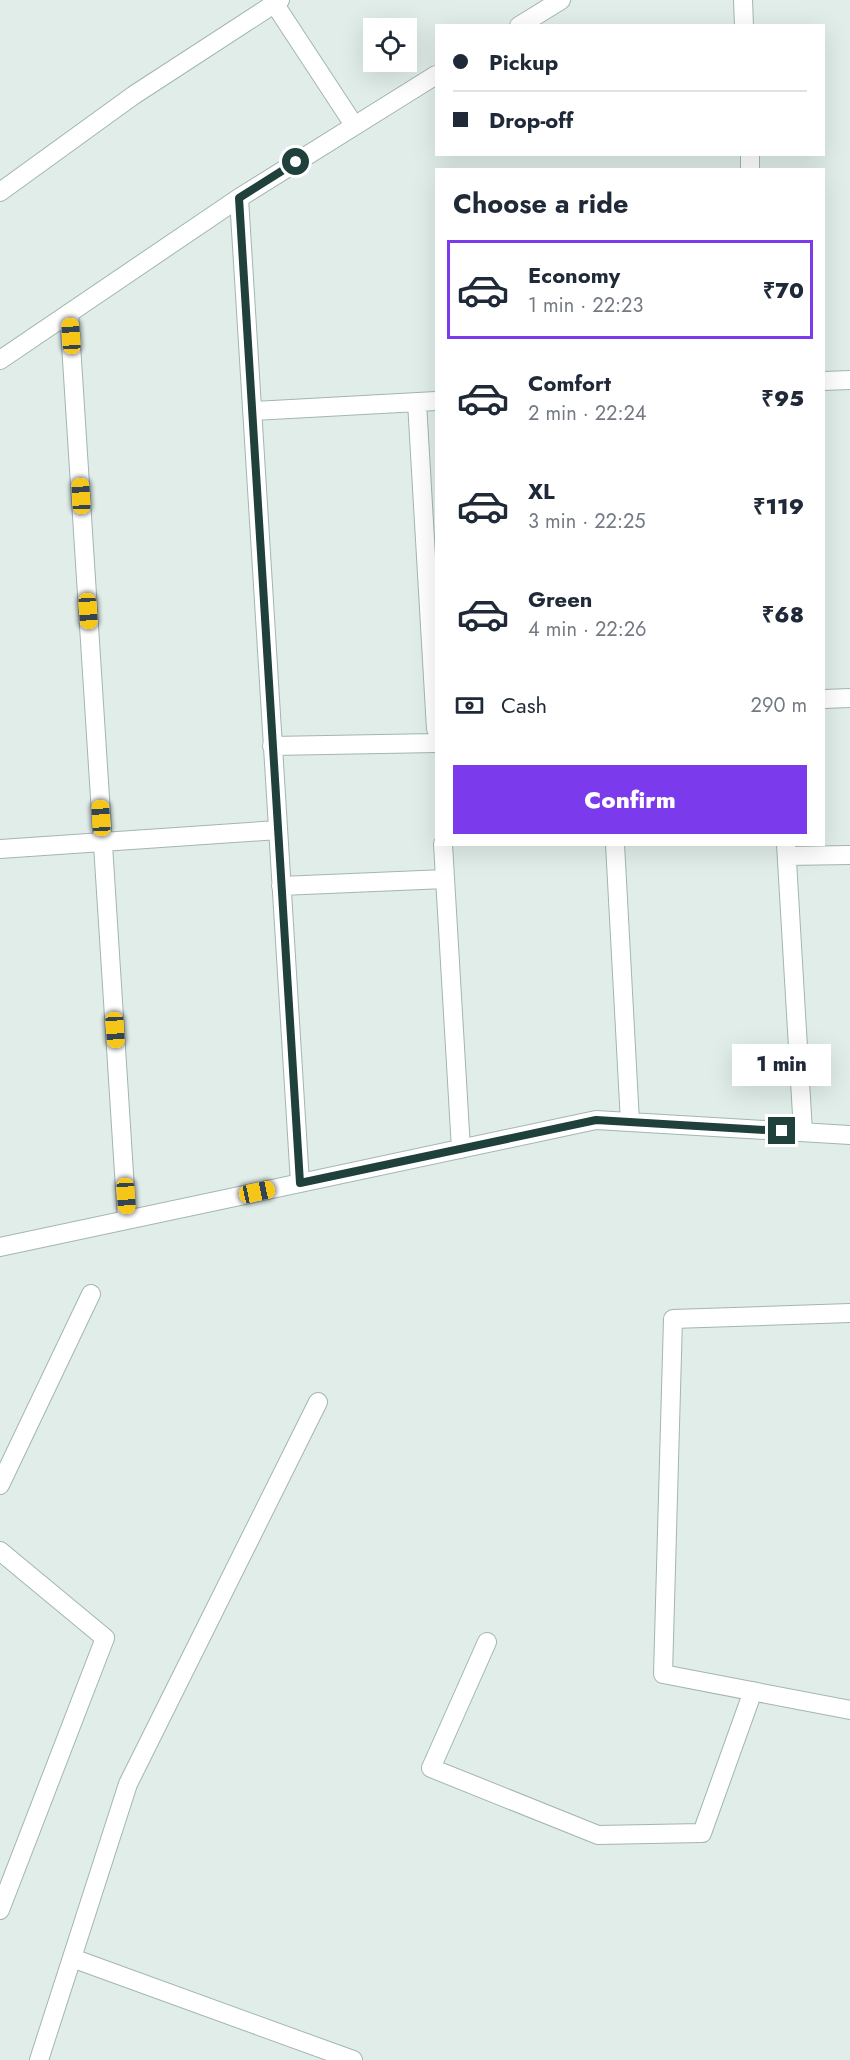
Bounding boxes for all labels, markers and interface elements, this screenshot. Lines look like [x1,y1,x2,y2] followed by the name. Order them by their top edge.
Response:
[363,18,417,72] map controls
[363,18,417,72] button: locate
[489,46,558,78] text: Pickup
[489,104,573,136] text: Drop-off
[282,148,309,175] route start
[453,184,628,223] text: Choose a ride
[528,259,620,291] text: Economy
[456,263,510,317] icon: car
[763,274,804,306] text: ₹70
[528,291,643,320] text: 1 min · 22:23
[61,317,81,355] car
[528,367,611,399] text: Comfort
[456,371,510,425] icon: car
[761,382,804,414] text: ₹95
[528,399,646,428] text: 2 min · 22:24
[528,475,555,507] text: XL
[71,478,91,514] car
[456,479,510,533] icon: car
[753,490,804,522] text: ₹119
[528,507,646,536] text: 3 min · 22:25
[528,583,592,615] text: Green
[456,587,510,641] icon: car
[78,592,98,630] car
[762,598,804,630] text: ₹68
[528,615,647,644] text: 4 min · 22:26
[453,689,486,722] icon: cash
[501,689,547,721] text: Cash
[751,691,807,720] text: 290 m
[453,765,807,834] button: Confirm
[91,799,111,837] car
[105,1011,125,1049] car
[732,1044,832,1086] callout: 1 min
[756,1050,807,1079] text: 1 min
[768,1117,795,1144] route end
[116,1177,136,1215] car
[238,1179,276,1205] car

